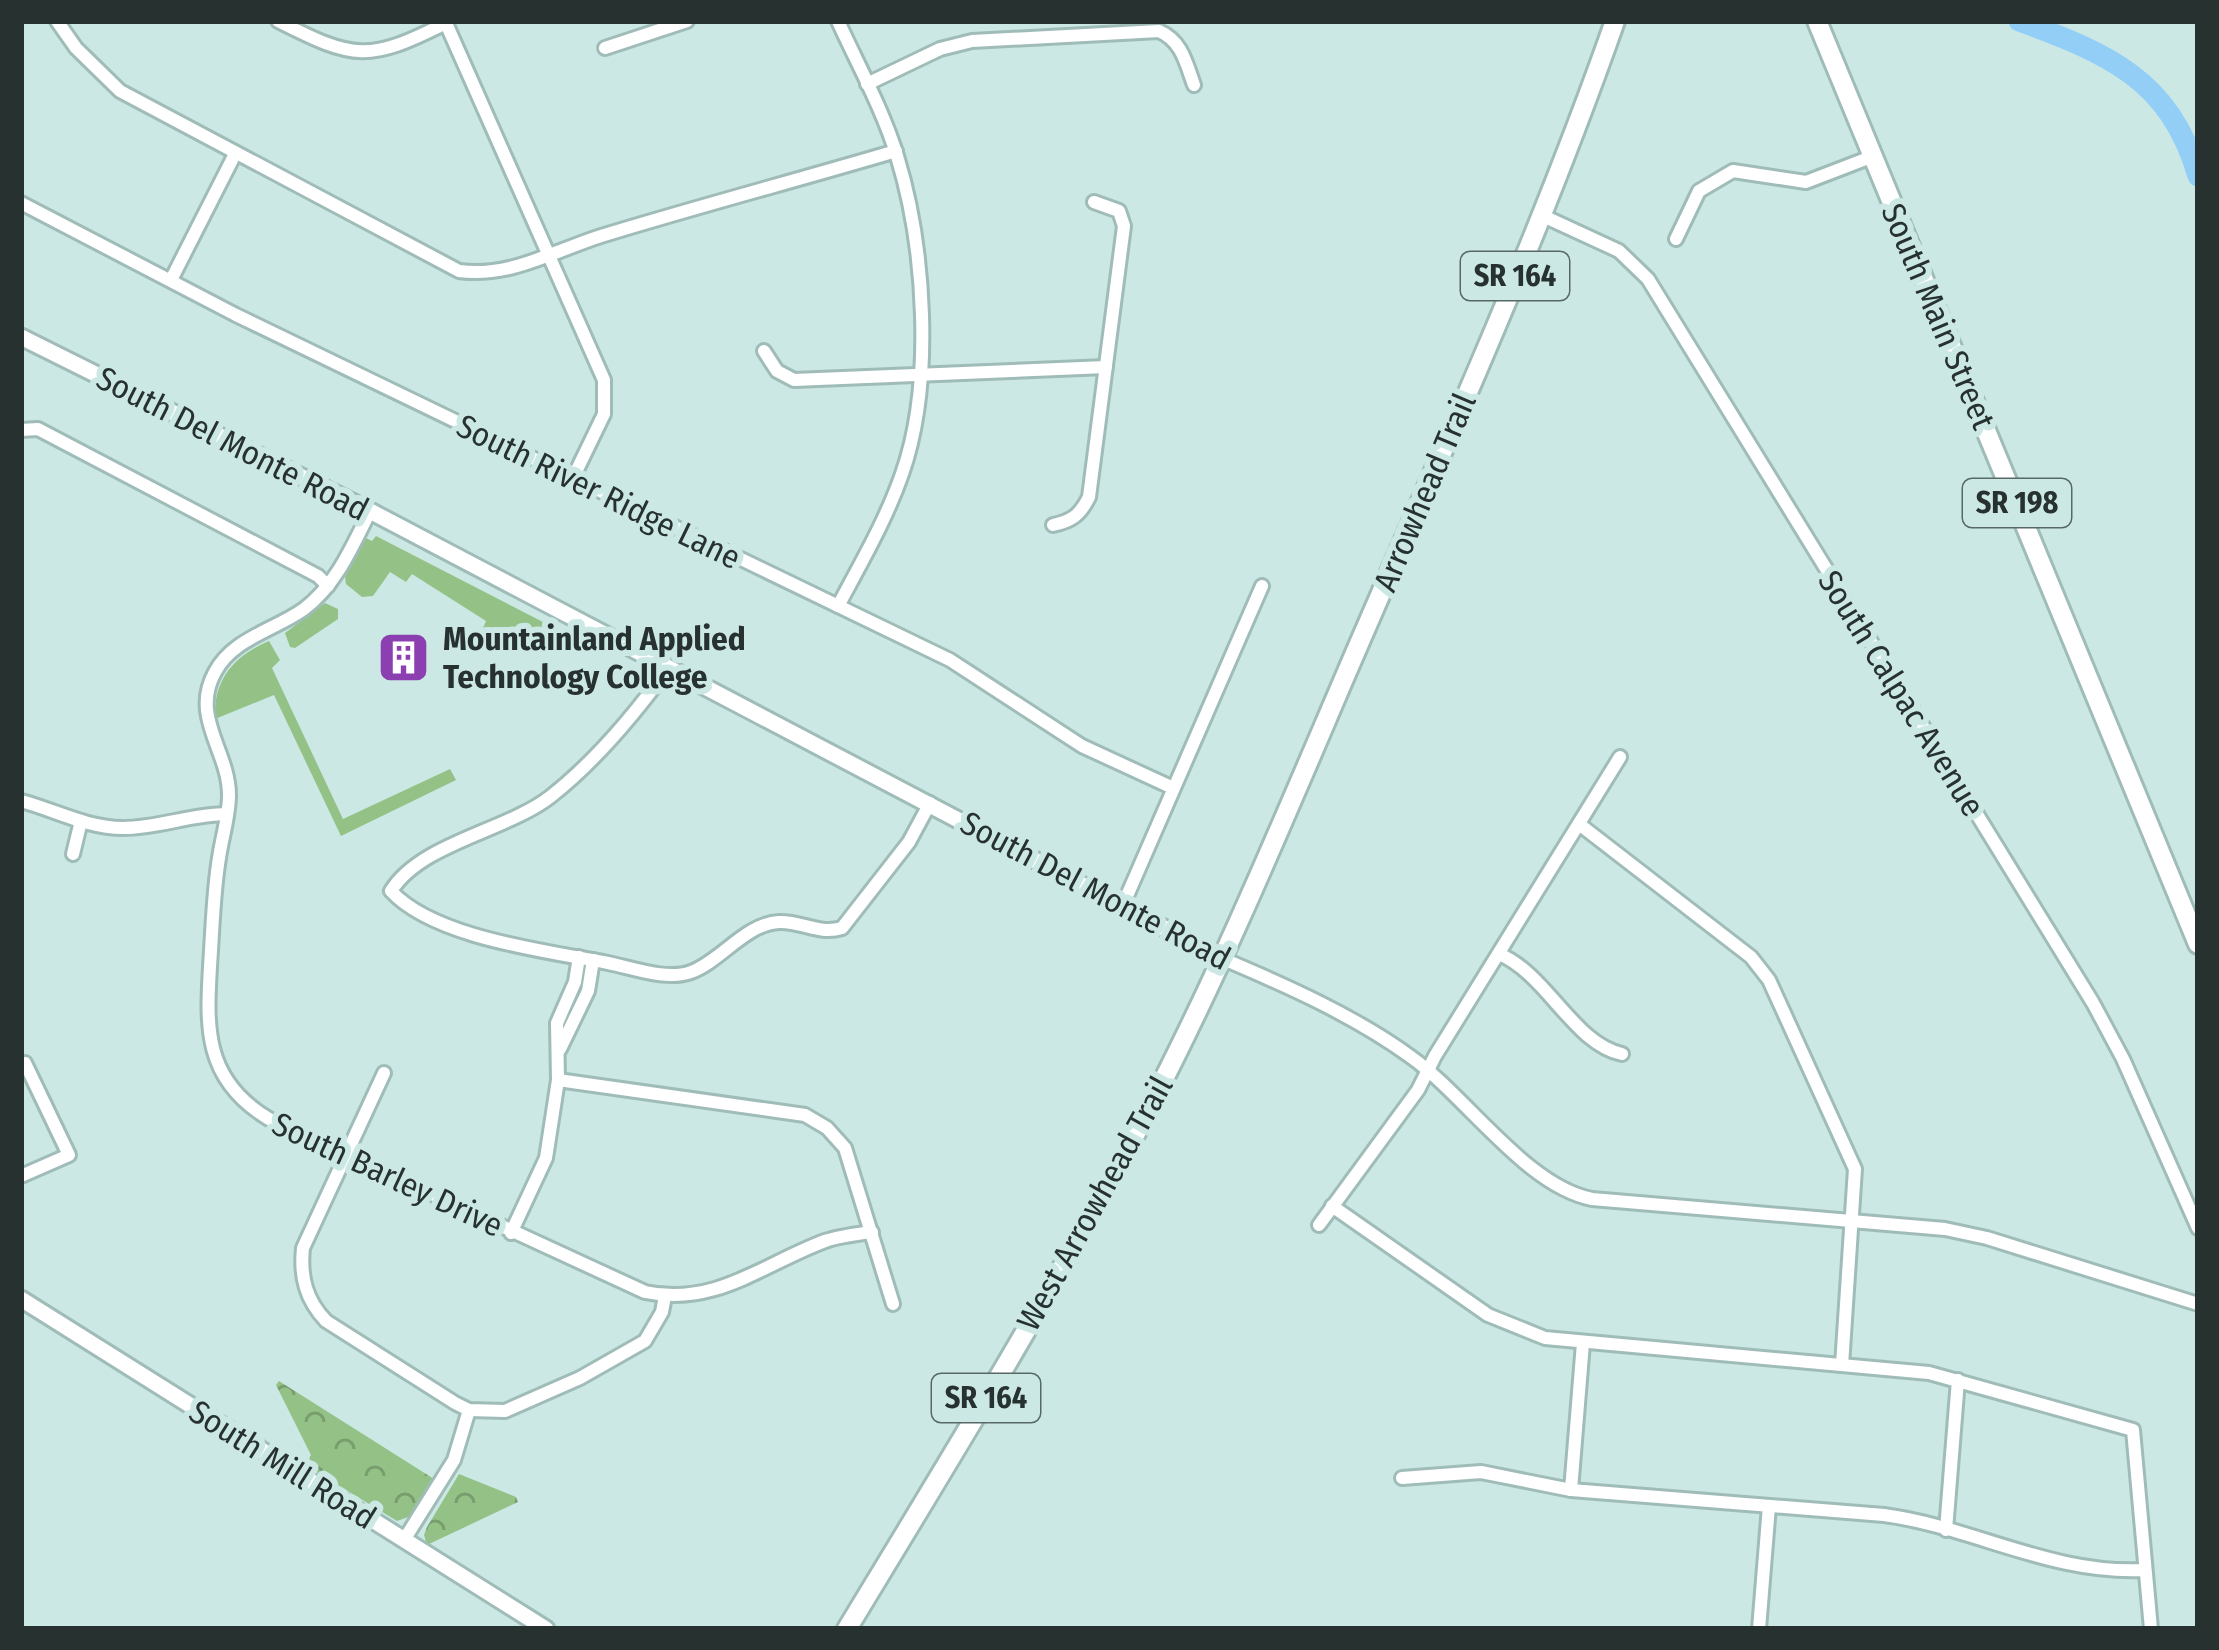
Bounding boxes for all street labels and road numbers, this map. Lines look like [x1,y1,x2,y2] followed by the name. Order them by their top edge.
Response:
[1873,198,2004,435] street label: South Main Street
[1461,252,1569,300] road number: SR 164
[90,358,375,530] street label: South Del Monte Road
[1365,387,1485,598] street label: Arrowhead Trail
[450,406,747,578] street label: South River Ridge Lane
[1963,479,2071,527] road number: SR 198
[1809,563,1993,824] street label: South Calpac Avenue
[954,803,1237,979] street label: South Del Monte Road
[1008,1069,1182,1338] street label: West Arrowhead Trail
[266,1104,509,1246] street label: South Barley Drive
[932,1374,1040,1422] road number: SR 164
[182,1392,383,1538] street label: South Mill Road

